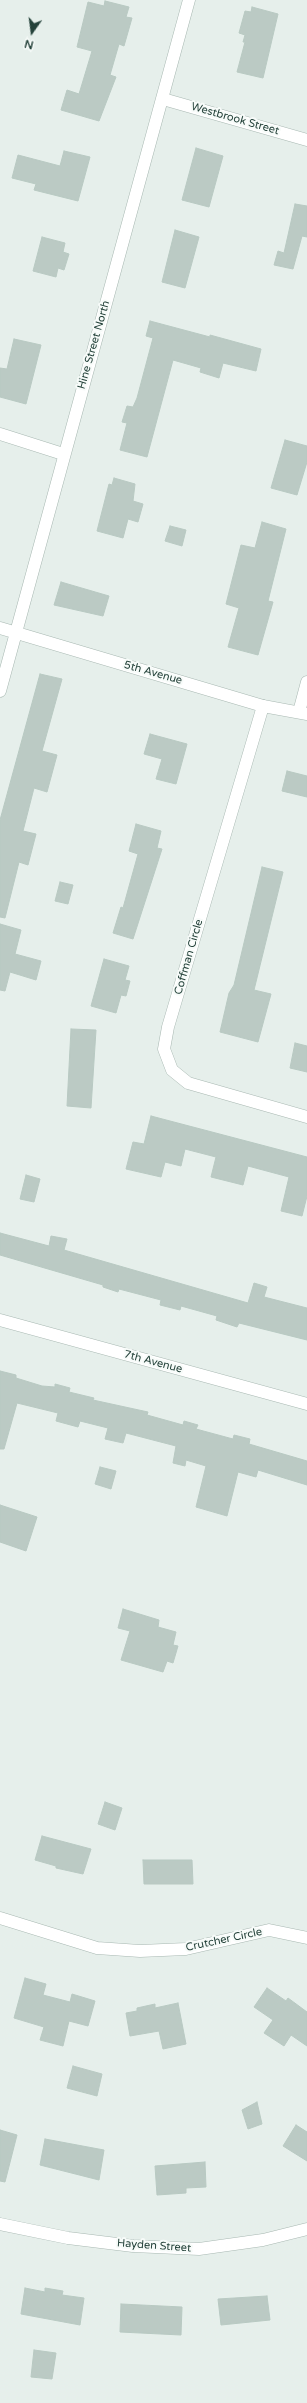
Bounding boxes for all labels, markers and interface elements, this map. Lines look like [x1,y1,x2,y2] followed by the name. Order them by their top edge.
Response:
[12,12,52,52] north arrow
[23,37,35,52] text: N
[189,100,281,138] street label: Westbrook Street
[75,299,113,391] street label: Hine Street North
[122,658,184,688] street label: 5th Avenue
[172,918,206,996] street label: Coffman Circle
[122,1348,184,1376] street label: 7th Avenue
[185,1925,263,1955] street label: Crutcher Circle
[116,2237,192,2255] street label: Hayden Street

